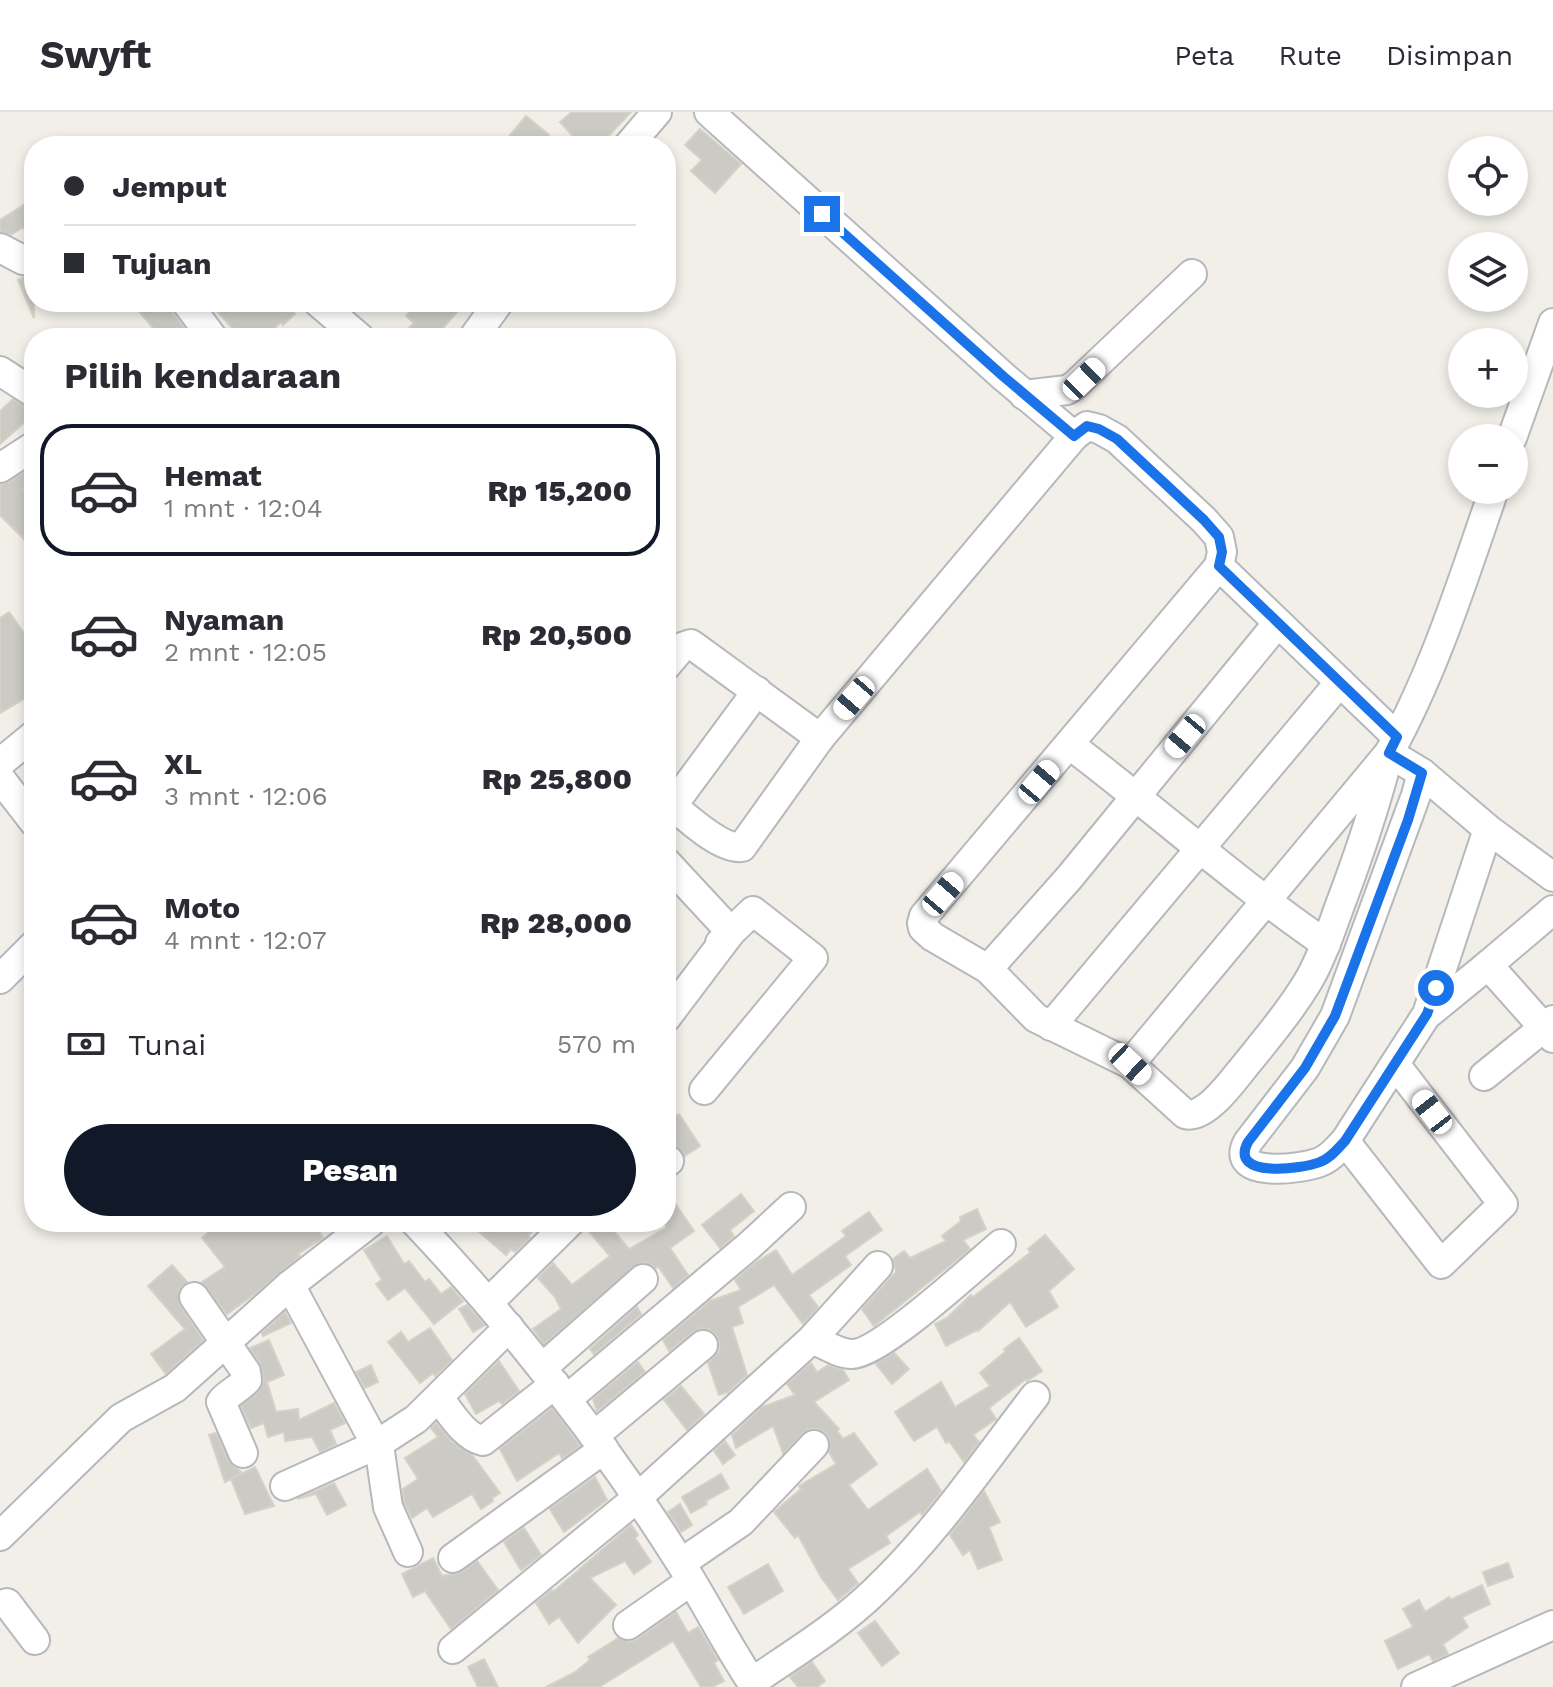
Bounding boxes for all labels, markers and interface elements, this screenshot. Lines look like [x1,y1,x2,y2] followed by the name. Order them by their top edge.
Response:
[40,33,151,77] text: Swyft
[1174,39,1234,72] text: Peta
[1278,39,1342,72] text: Rute
[1386,39,1513,72] text: Disimpan
[1448,136,1528,504] map controls
[1448,136,1528,216] button: locate
[112,169,227,204] text: Jemput
[804,196,840,232] route end
[1448,232,1528,312] button: layers
[112,246,212,281] text: Tujuan
[1448,328,1528,408] button: +
[1058,354,1110,404] car
[64,355,341,397] text: Pilih kendaraan
[1448,424,1528,504] button: −
[68,454,140,526] icon: car
[164,458,262,493] text: Hemat
[487,473,632,508] text: Rp 15,200
[164,493,323,523] text: 1 mnt · 12:04
[68,598,140,670] icon: car
[164,602,284,637] text: Nyaman
[481,617,632,652] text: Rp 20,500
[164,637,327,667] text: 2 mnt · 12:05
[829,672,879,724] car
[1160,710,1210,762] car
[68,742,140,814] icon: car
[164,746,202,781] text: XL
[1014,756,1064,808] car
[482,761,632,796] text: Rp 25,800
[164,781,328,811] text: 3 mnt · 12:06
[918,868,968,920] car
[68,886,140,958] icon: car
[164,890,240,925] text: Moto
[480,905,632,940] text: Rp 28,000
[164,925,327,955] text: 4 mnt · 12:07
[1418,970,1454,1006] route start
[64,1022,108,1066] icon: cash
[128,1027,206,1062] text: Tunai
[557,1029,636,1059] text: 570 m
[1104,1039,1156,1089] car
[1408,1086,1456,1138] car
[64,1124,636,1216] button: Pesan

